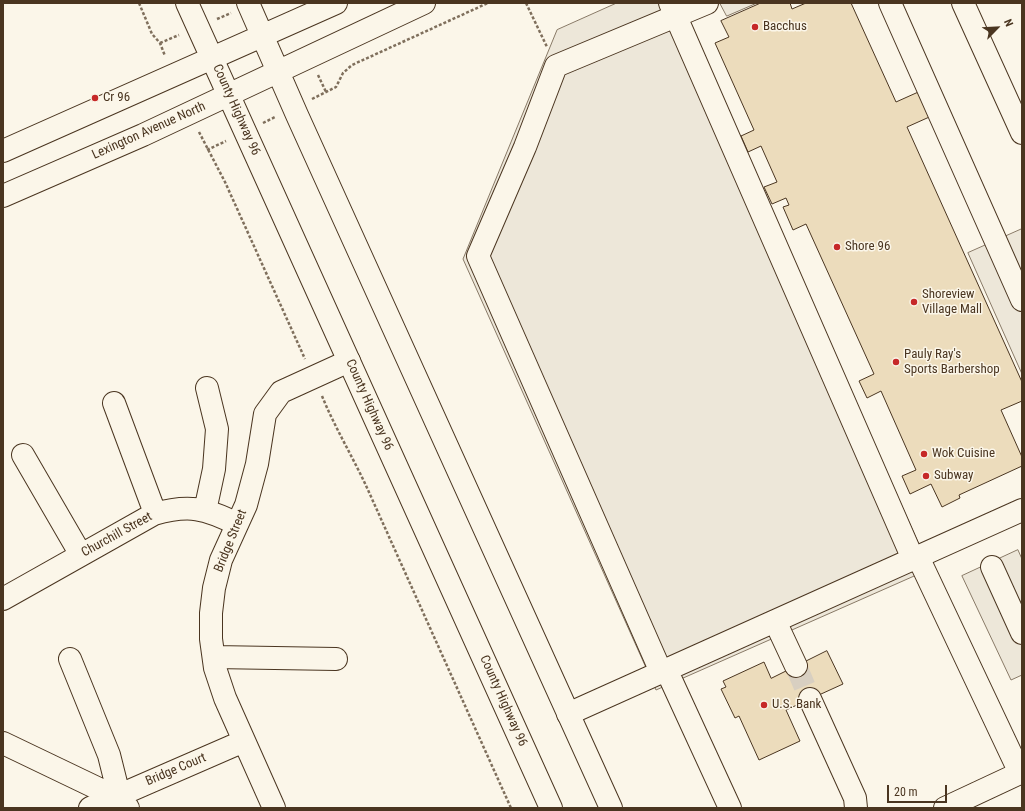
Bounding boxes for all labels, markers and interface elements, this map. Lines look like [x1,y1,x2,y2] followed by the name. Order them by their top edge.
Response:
[977,8,1017,48] north arrow
[1001,17,1016,29] text: N
[763,19,807,35] place label: Bacchus
[750,22,760,32] marker: Bacchus
[209,62,263,158] street label: County Highway 96
[103,90,130,106] place label: Cr 96
[90,93,100,103] marker: Cr 96
[90,99,208,163] street label: Lexington Avenue North
[845,239,890,255] place label: Shore 96
[832,242,842,252] marker: Shore 96
[922,287,982,318] place label: Shoreview Village Mall
[909,297,919,307] marker: Shoreview Village Mall
[904,347,1000,378] place label: Pauly Ray's Sports Barbershop
[342,357,396,453] street label: County Highway 96
[891,357,901,367] marker: Pauly Ray's Sports Barbershop
[932,446,995,462] place label: Wok Cuisine
[919,449,929,459] marker: Wok Cuisine
[934,468,973,484] place label: Subway
[921,471,931,481] marker: Subway
[211,507,251,575] street label: Bridge Street
[79,509,155,561] street label: Churchill Street
[476,653,530,749] street label: County Highway 96
[772,697,821,713] place label: U.S. Bank
[759,700,769,710] marker: U.S. Bank
[143,750,209,790] street label: Bridge Court
[889,777,949,803] scale bar
[894,785,918,799] text: 20 m

